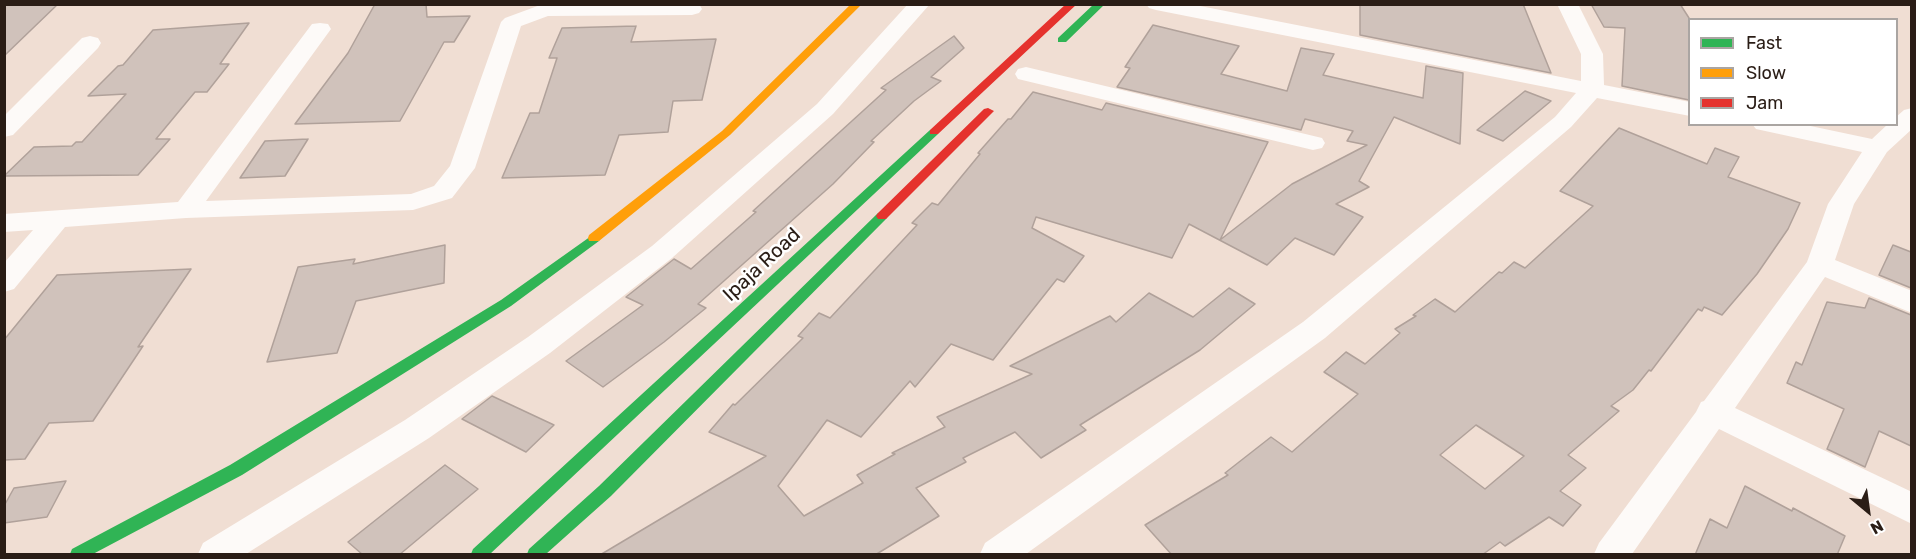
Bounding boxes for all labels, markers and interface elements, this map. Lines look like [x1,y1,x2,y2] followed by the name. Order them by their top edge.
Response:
[1688,18,1898,126] legend
[1746,32,1782,54] text: Fast
[1746,62,1786,84] text: Slow
[1746,92,1783,114] text: Jam
[718,223,806,307] street label: Ipaja Road
[1838,481,1898,541] north arrow
[1867,516,1887,538] text: N

